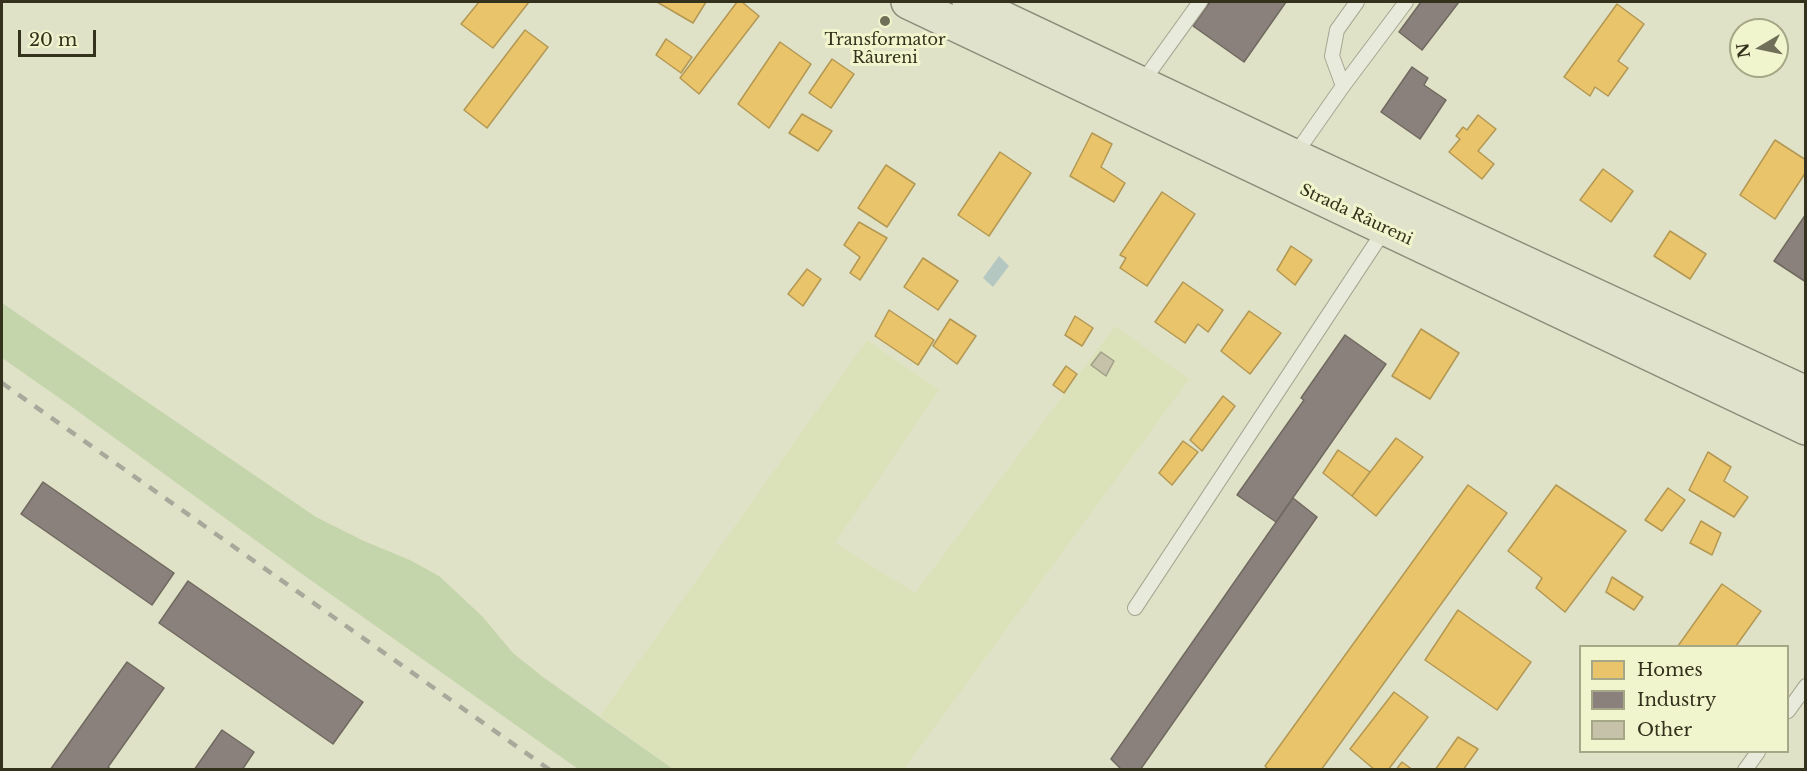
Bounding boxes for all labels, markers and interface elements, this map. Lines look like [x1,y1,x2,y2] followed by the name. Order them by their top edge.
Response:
[878,14,892,28] marker: Transformator Râureni
[21,18,99,56] scale bar
[1729,18,1789,78] north arrow
[29,29,77,51] text: 20 m
[824,30,946,68] place label: Transformator Râureni
[1732,42,1754,60] text: N
[1297,180,1415,250] street label: Strada Râureni
[1579,645,1789,753] legend
[1637,659,1703,681] text: Homes
[1637,689,1716,711] text: Industry
[1637,719,1692,741] text: Other

